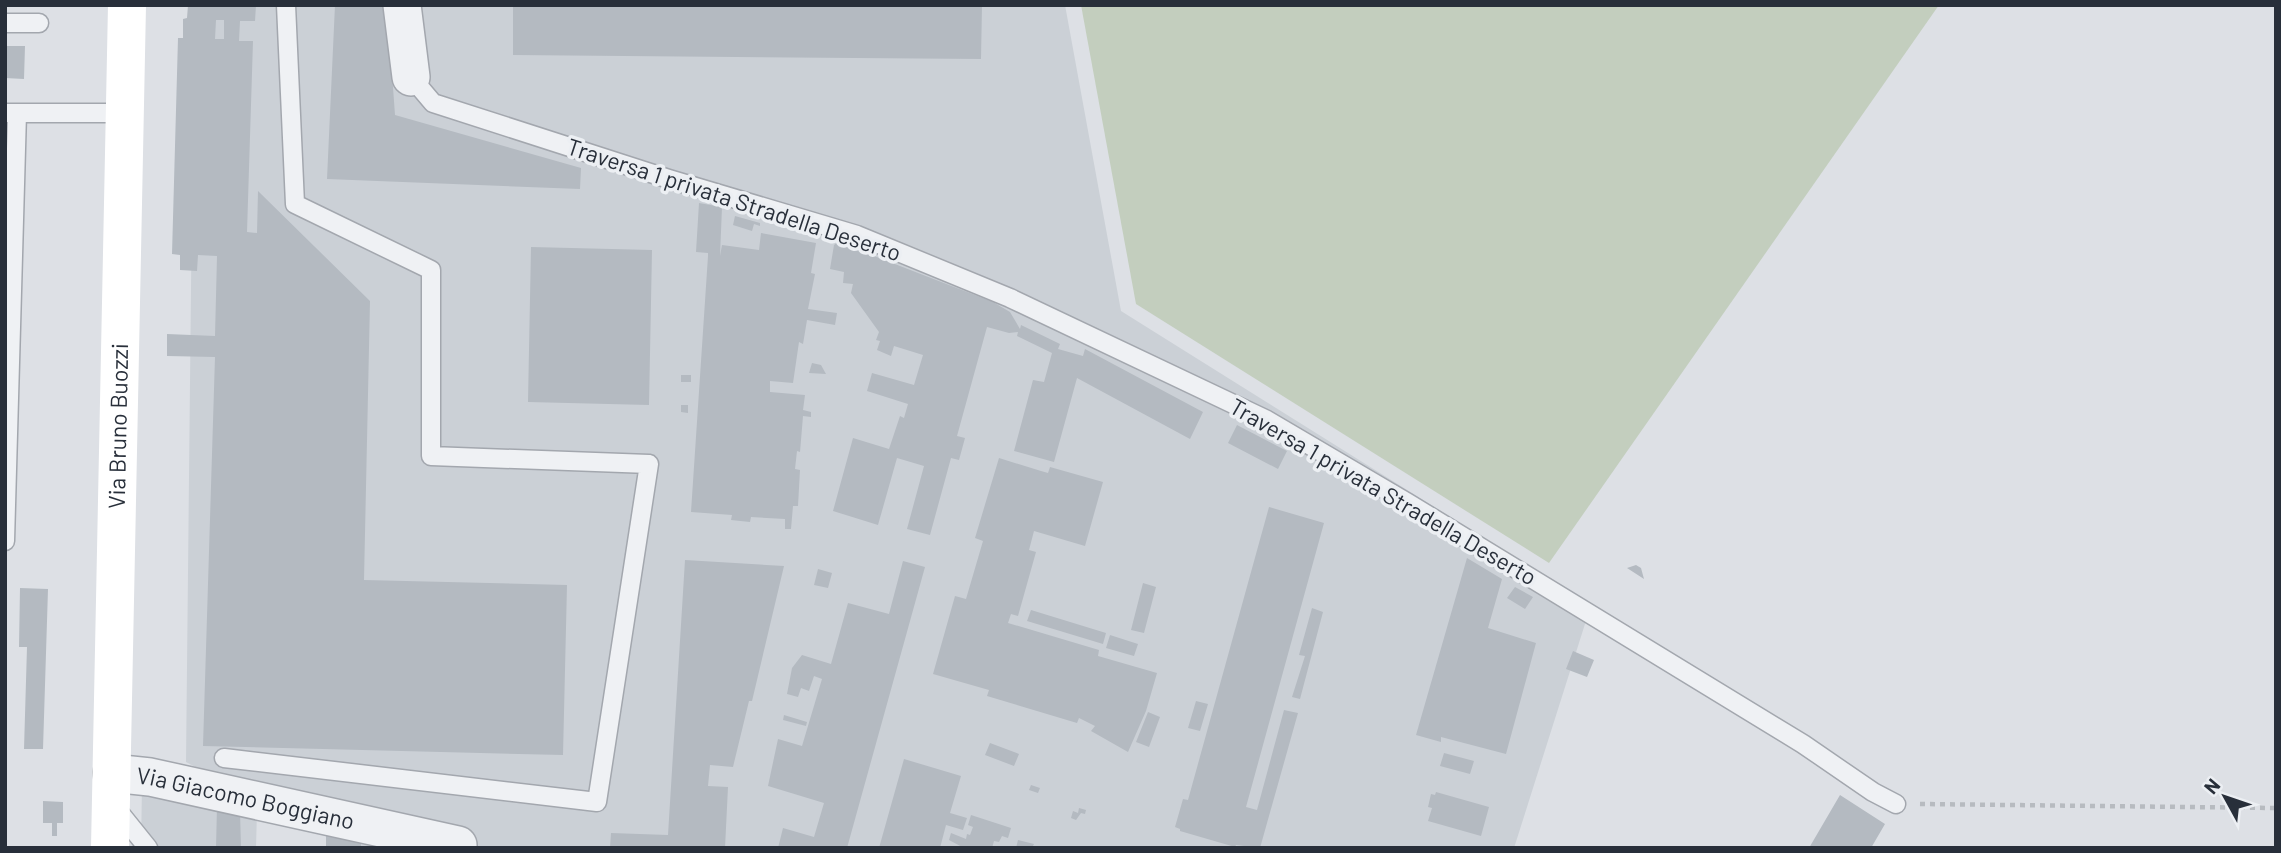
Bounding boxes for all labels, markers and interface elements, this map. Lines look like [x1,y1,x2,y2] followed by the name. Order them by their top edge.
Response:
[564,132,905,266] street label: Traversa 1 privata Stradella Deserto
[102,343,133,509] street label: Via Bruno Buozzi
[1225,392,1542,591] street label: Traversa 1 privata Stradella Deserto
[135,761,357,835] street label: Via Giacomo Boggiano
[2190,762,2260,832] north arrow
[2199,774,2224,798] text: N

